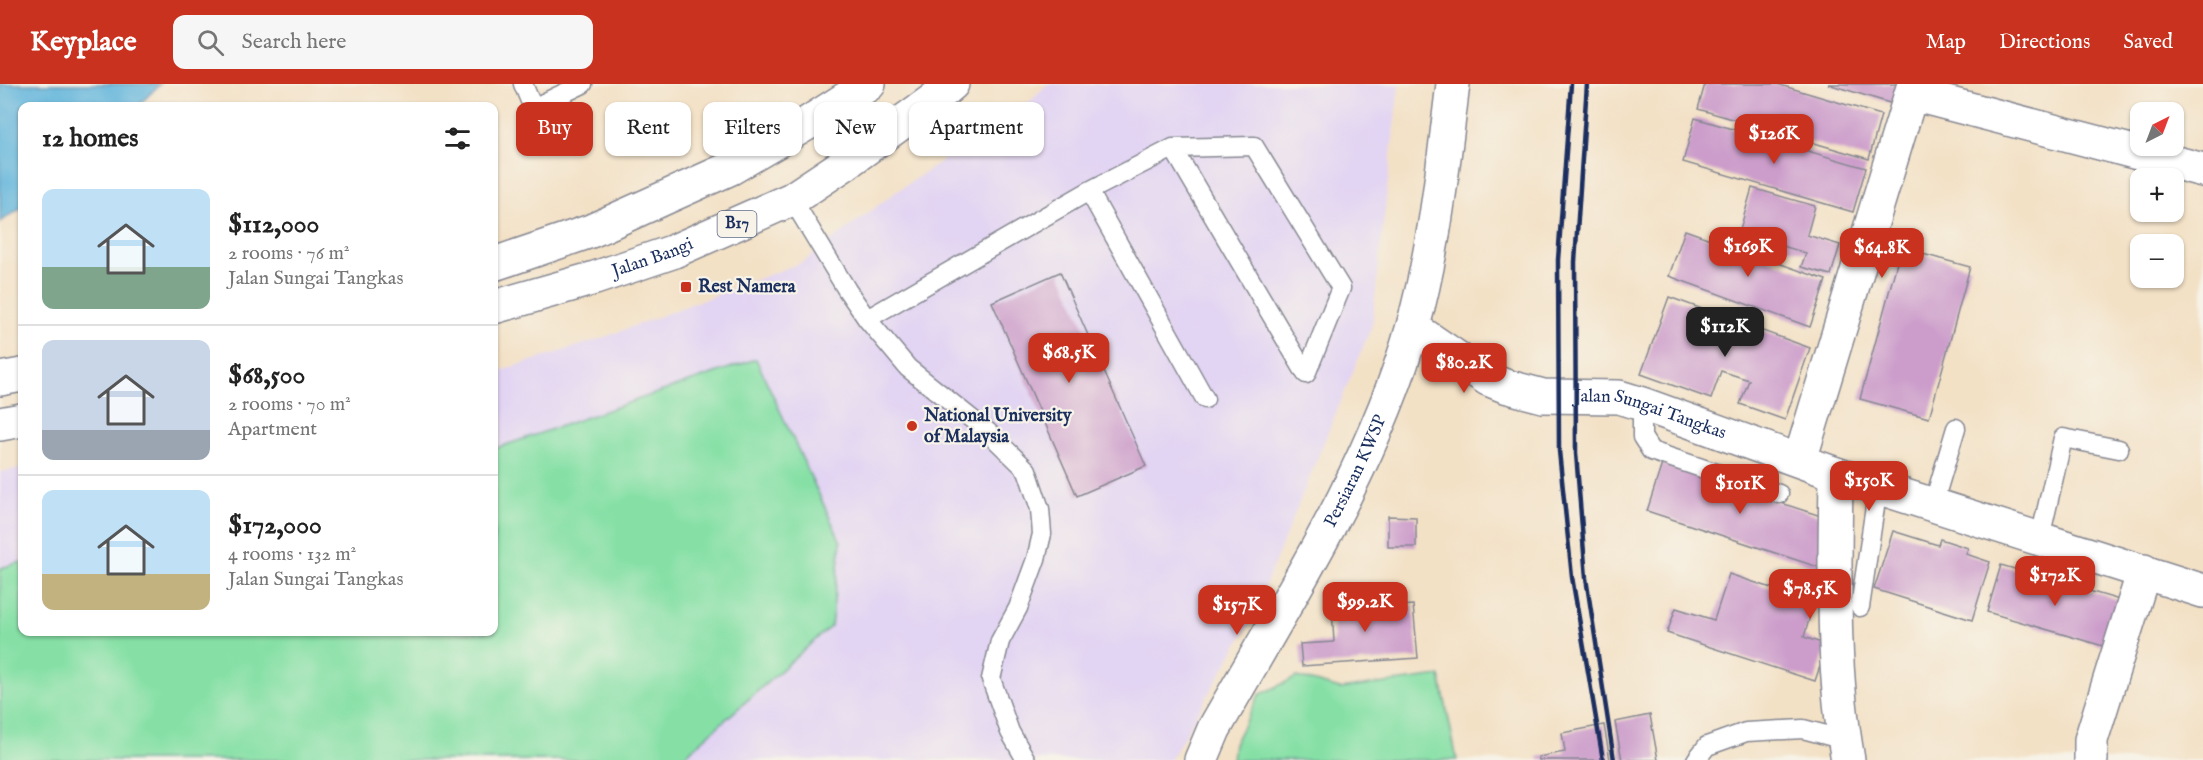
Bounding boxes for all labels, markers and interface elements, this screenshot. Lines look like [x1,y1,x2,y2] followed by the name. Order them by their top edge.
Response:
[173,15,593,69] search box
[30,25,137,60] text: Keyplace
[194,26,227,59] icon: search
[242,28,346,56] text: Search here
[1926,29,1966,56] text: Map
[1999,29,2090,56] text: Directions
[2123,29,2173,56] text: Saved
[516,102,593,156] chip: Buy
[605,102,691,156] chip: Rent
[703,102,802,156] chip: Filters
[814,102,897,156] chip: New
[909,102,1044,156] chip: Apartment
[2130,102,2184,156] north arrow
[2130,102,2184,288] map controls
[1732,114,1816,165] pin: $126K
[1749,121,1799,146] text: $126K
[42,122,138,155] text: 12 homes
[441,122,474,155] icon: filters
[2130,168,2184,222] button: +
[228,208,319,241] text: $112,000
[718,211,756,237] road number: B17
[90,213,162,285] icon: home
[1706,227,1790,278] pin: $169K
[1833,228,1931,279] pin: $64.8K
[607,233,697,284] street label: Jalan Bangi
[1723,234,1773,259] text: $169K
[2130,234,2184,288] button: −
[1854,235,1910,260] text: $64.8K
[228,241,349,266] text: 2 rooms · 76 m²
[228,266,404,291] text: Jalan Sungai Tangkas
[698,276,797,299] place label: Rest Namera
[679,280,693,294] marker: Rest Namera
[1683,307,1767,358] pin: $112K
[1700,314,1750,339] text: $112K
[1020,333,1118,384] pin: $68.5K
[1042,340,1096,365] text: $68.5K
[1415,343,1513,394] pin: $80.2K
[1436,350,1492,375] text: $80.2K
[228,359,305,392] text: $68,500
[90,364,162,436] icon: home
[1571,385,1729,445] street label: Jalan Sungai Tangkas
[228,392,351,417] text: 2 rooms · 70 m²
[923,405,1073,449] place label: National University of Malaysia
[1319,412,1392,531] street label: Persiaran KWSP
[228,417,317,442] text: Apartment
[905,419,919,433] marker: National University of Malaysia
[1827,461,1911,512] pin: $150K
[1698,464,1782,515] pin: $101K
[1844,468,1894,493] text: $150K
[1715,471,1765,496] text: $101K
[228,509,322,542] text: $172,000
[90,514,162,586] icon: home
[228,542,356,567] text: 4 rooms · 132 m²
[2013,556,2097,607] pin: $172K
[2029,563,2081,588] text: $172K
[228,567,404,592] text: Jalan Sungai Tangkas
[1761,569,1859,620] pin: $78.5K
[1783,576,1837,601] text: $78.5K
[1316,582,1414,633] pin: $99.2K
[1195,585,1279,636] pin: $157K
[1337,589,1393,614] text: $99.2K
[1212,592,1262,617] text: $157K

